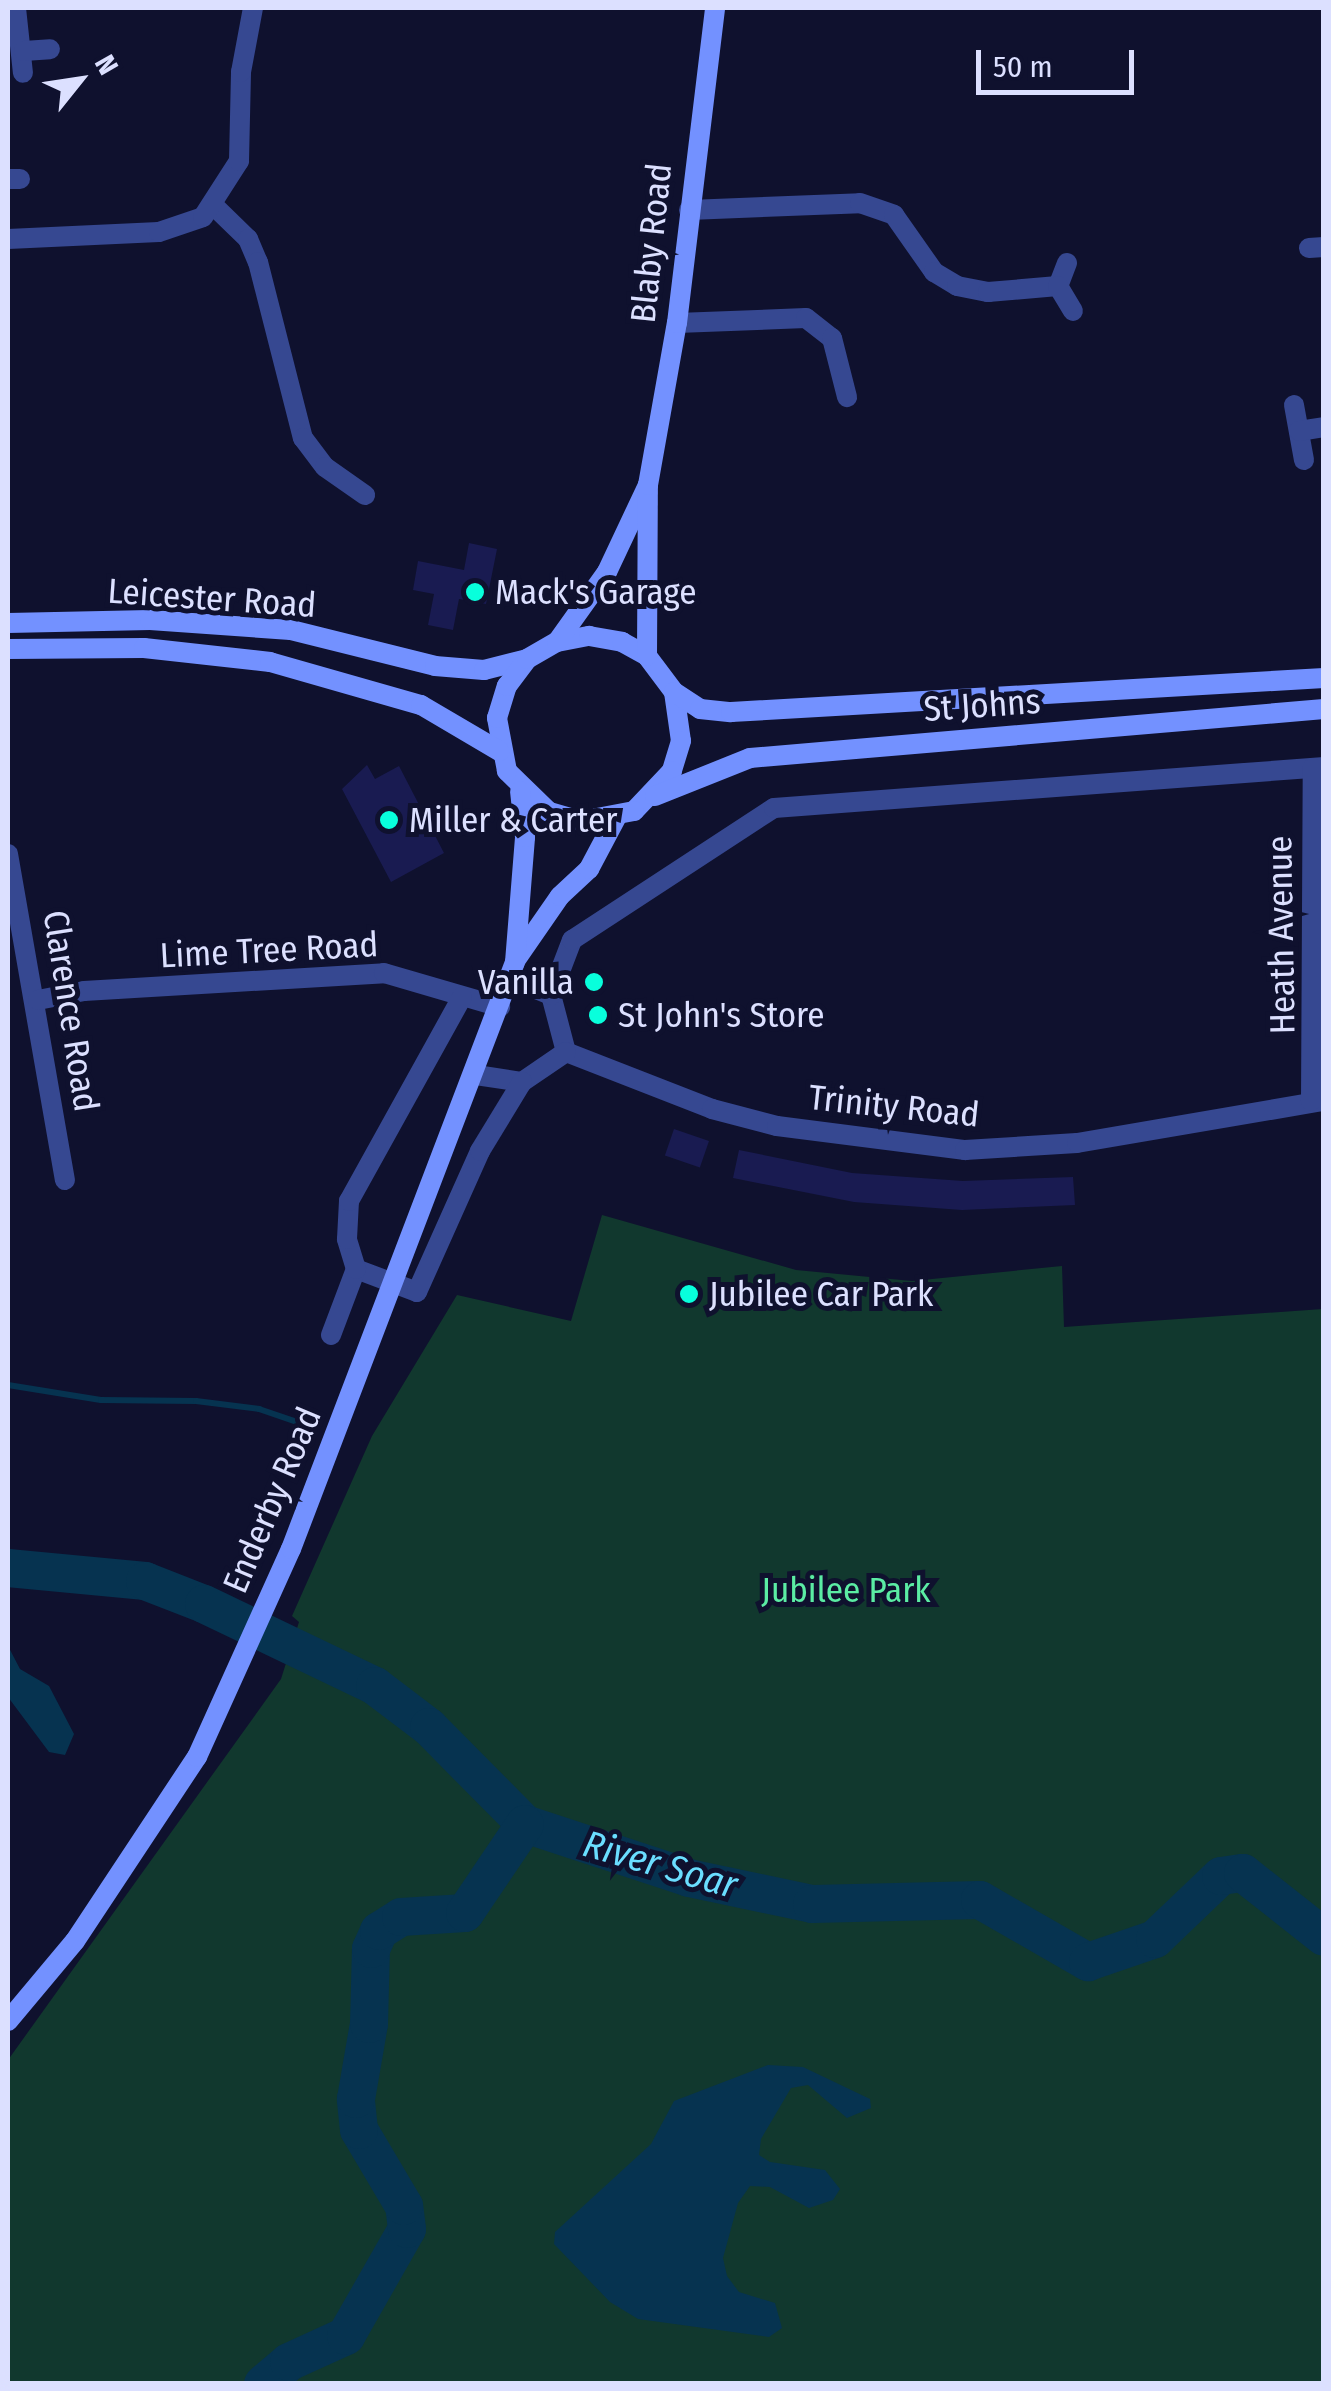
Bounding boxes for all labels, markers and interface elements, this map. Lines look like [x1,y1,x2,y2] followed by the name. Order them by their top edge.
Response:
[30,30,130,130] north arrow
[981,30,1138,92] scale bar
[88,49,125,80] text: N
[993,49,1053,85] text: 50 m
[622,161,680,325] street label: Blaby Road
[106,570,318,626] street label: Leicester Road
[495,571,697,613] place label: Mack's Garage
[464,581,486,603] marker: Mack's Garage
[922,680,1042,730] street label: St Johns
[409,799,617,841] place label: Miller & Carter
[378,809,400,831] marker: Miller & Carter
[1258,835,1304,1035] street label: Heath Avenue
[34,907,108,1115] street label: Clarence Road
[159,923,379,977] street label: Lime Tree Road
[478,961,574,1003] place label: Vanilla
[583,971,605,993] marker: Vanilla
[618,994,825,1036] place label: St John's Store
[587,1004,609,1026] marker: St John's Store
[807,1076,981,1136] street label: Trinity Road
[709,1273,933,1315] place label: Jubilee Car Park
[678,1283,700,1305] marker: Jubilee Car Park
[214,1401,330,1599] street label: Enderby Road
[761,1569,931,1611] park label: Jubilee Park
[578,1821,742,1909] water label: River Soar

